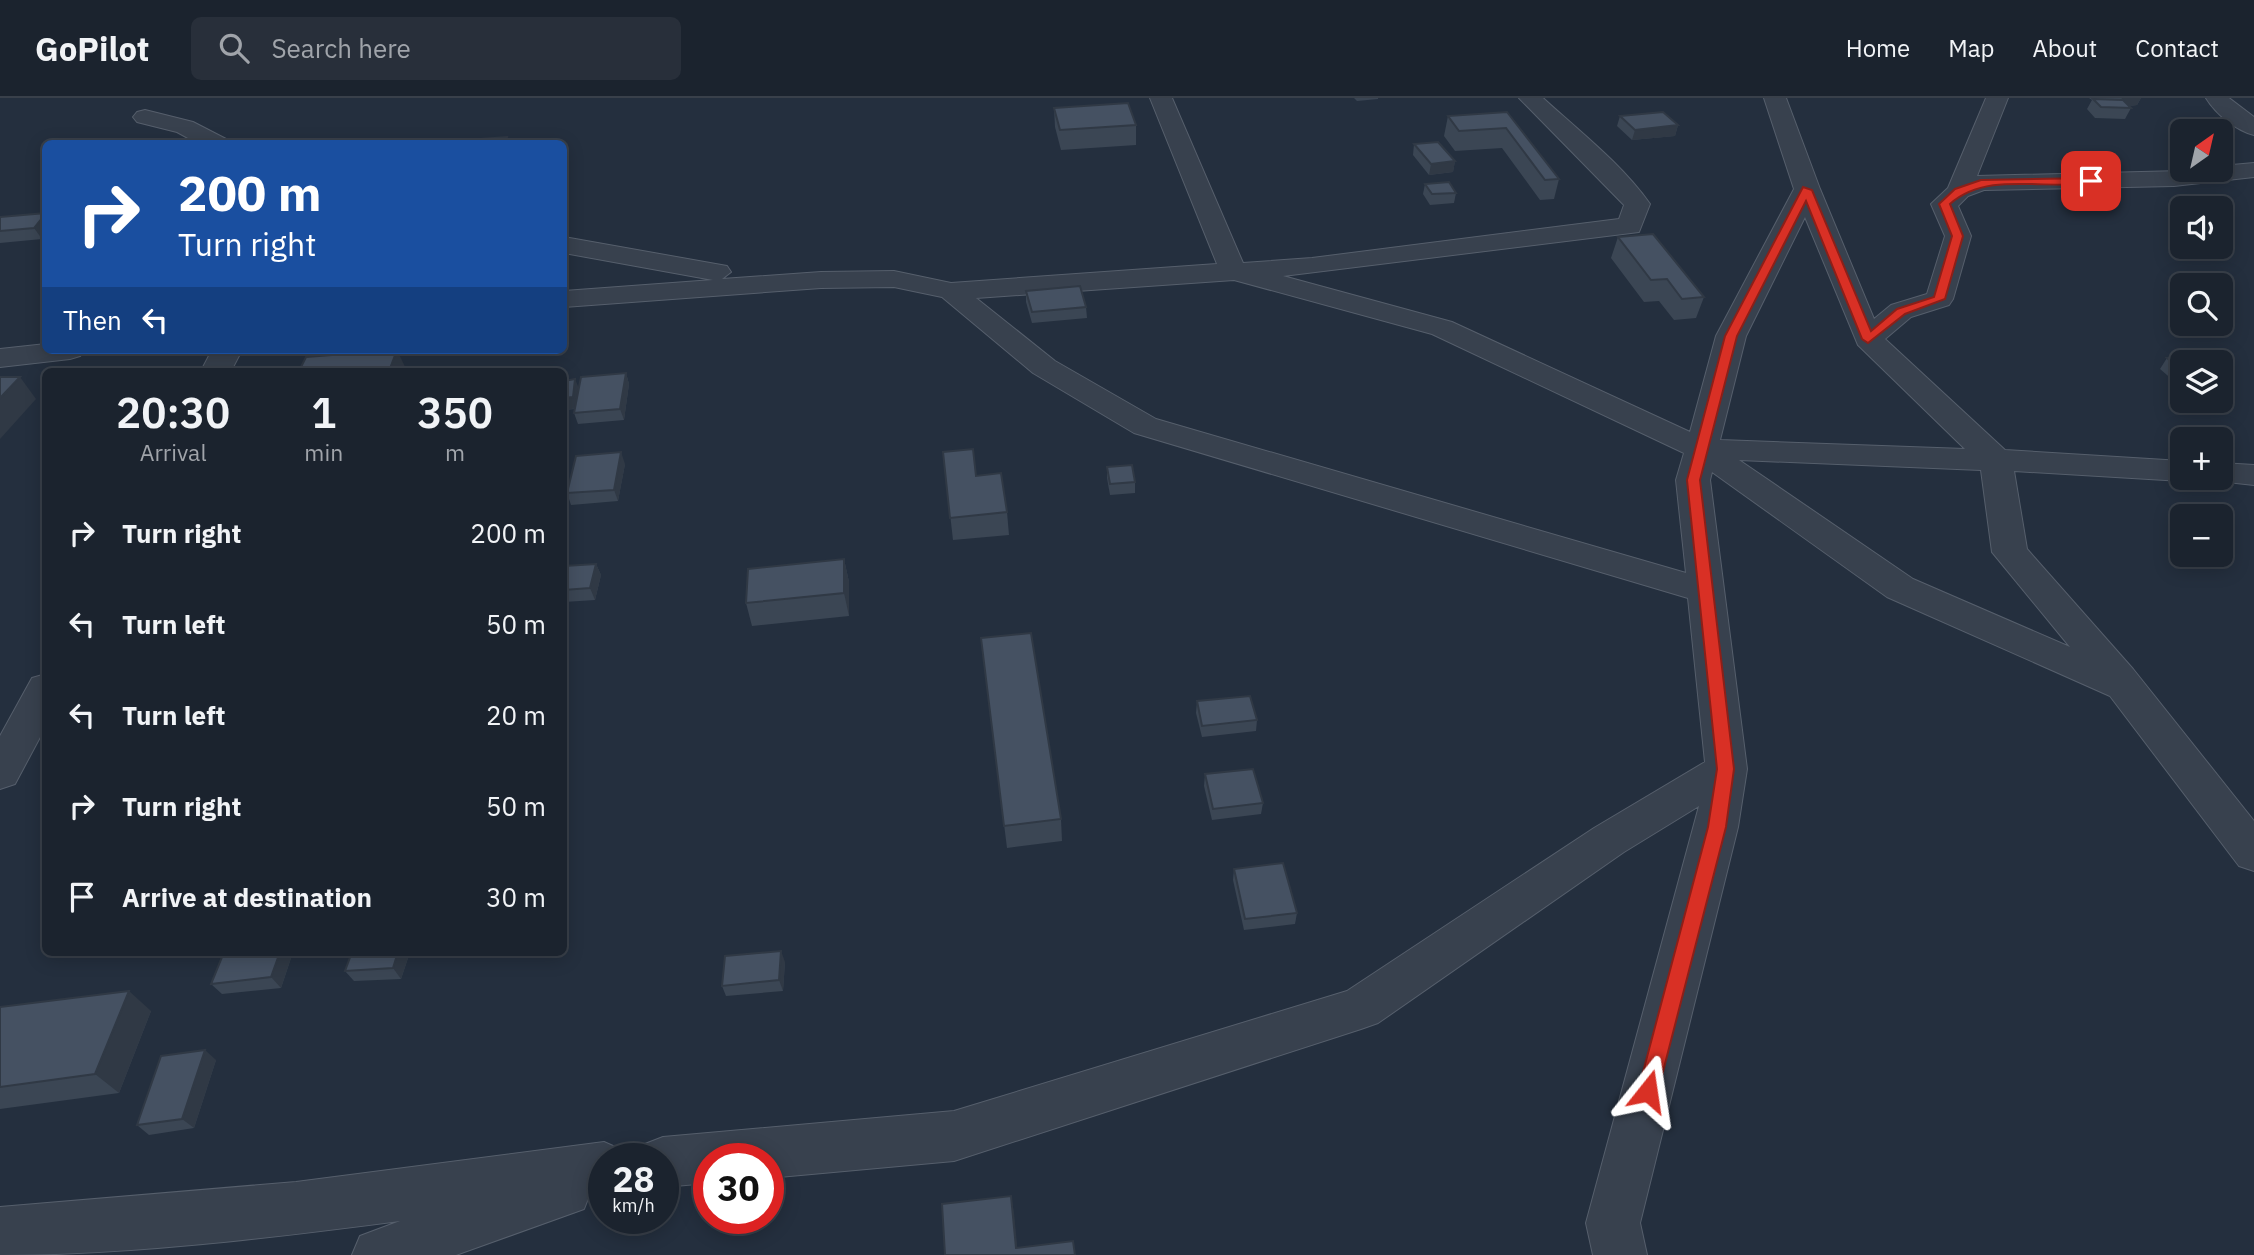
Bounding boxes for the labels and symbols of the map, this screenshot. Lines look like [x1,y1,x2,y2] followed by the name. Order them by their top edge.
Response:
[2170,119,2233,182] north arrow
[2061,151,2121,211] pin
[1611,1054,1685,1128] position arrow
[693,1143,784,1234] speed limit sign: 30

